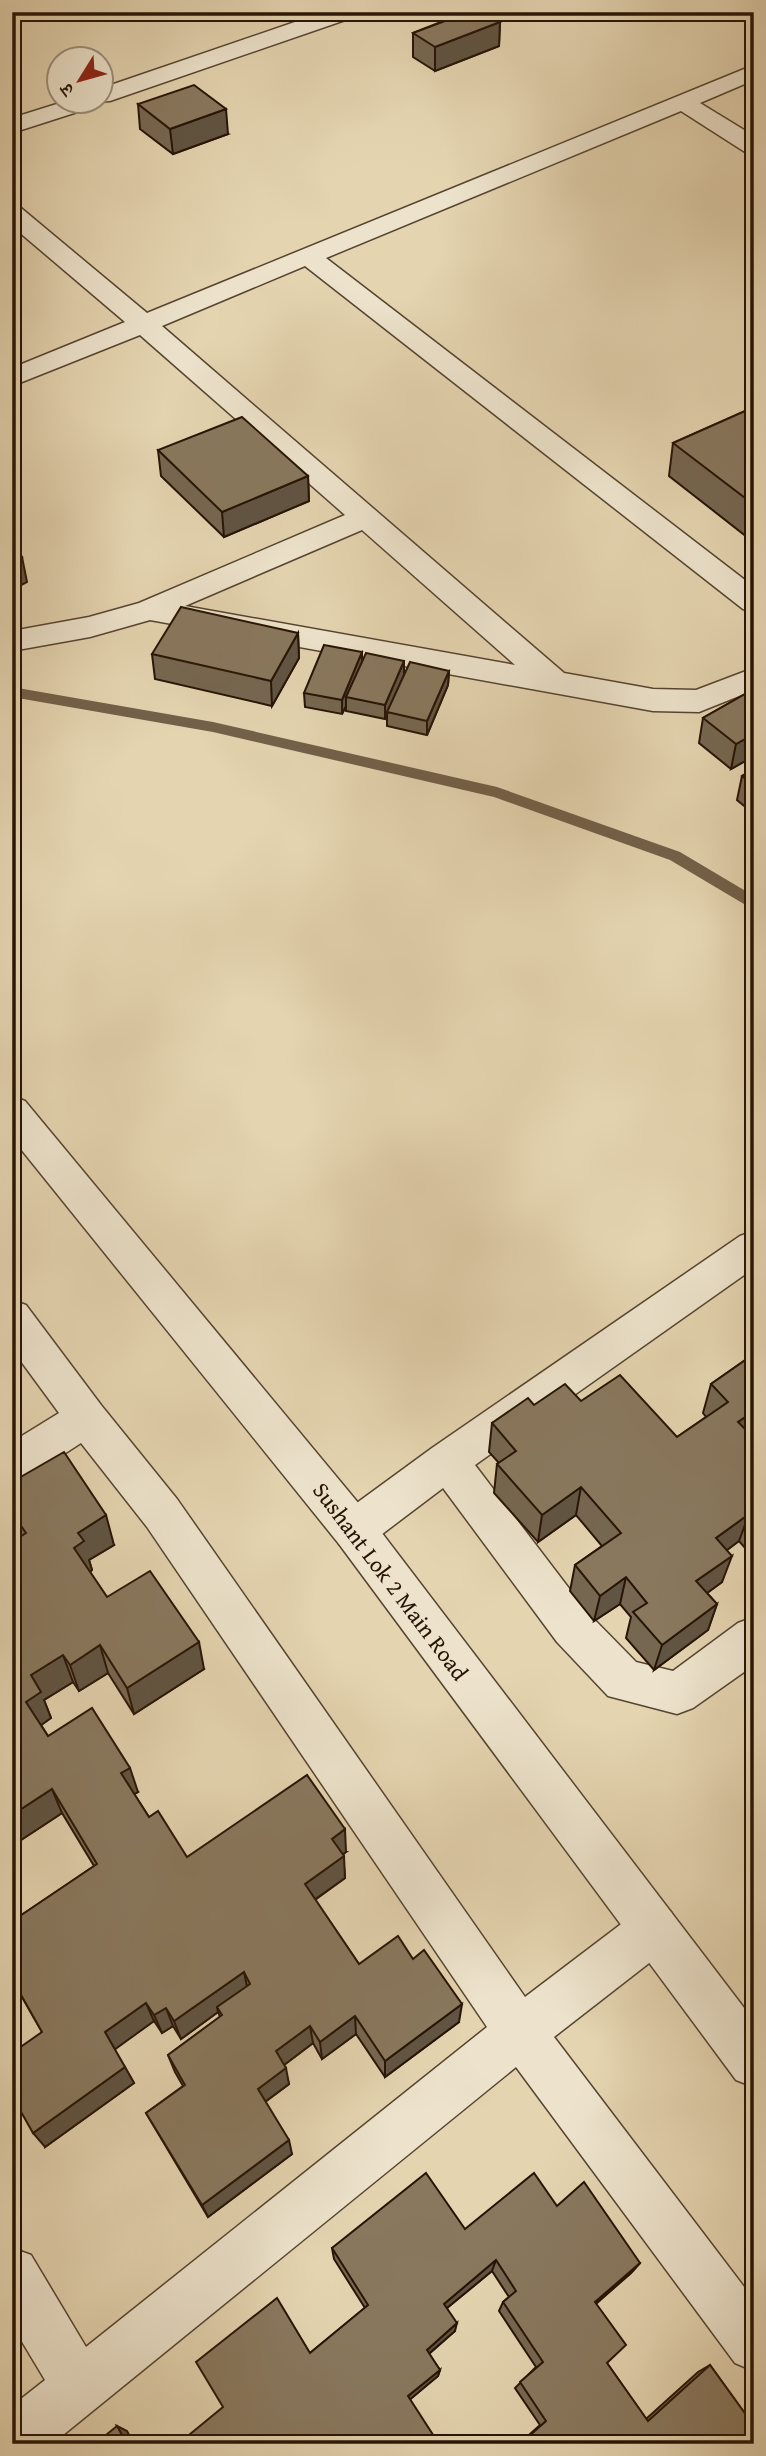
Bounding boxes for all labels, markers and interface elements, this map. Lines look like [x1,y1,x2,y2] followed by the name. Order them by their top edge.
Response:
[46,46,116,116] north arrow
[52,77,82,104] text: उ
[305,1475,477,1688] street label: Sushant Lok 2 Main Road

